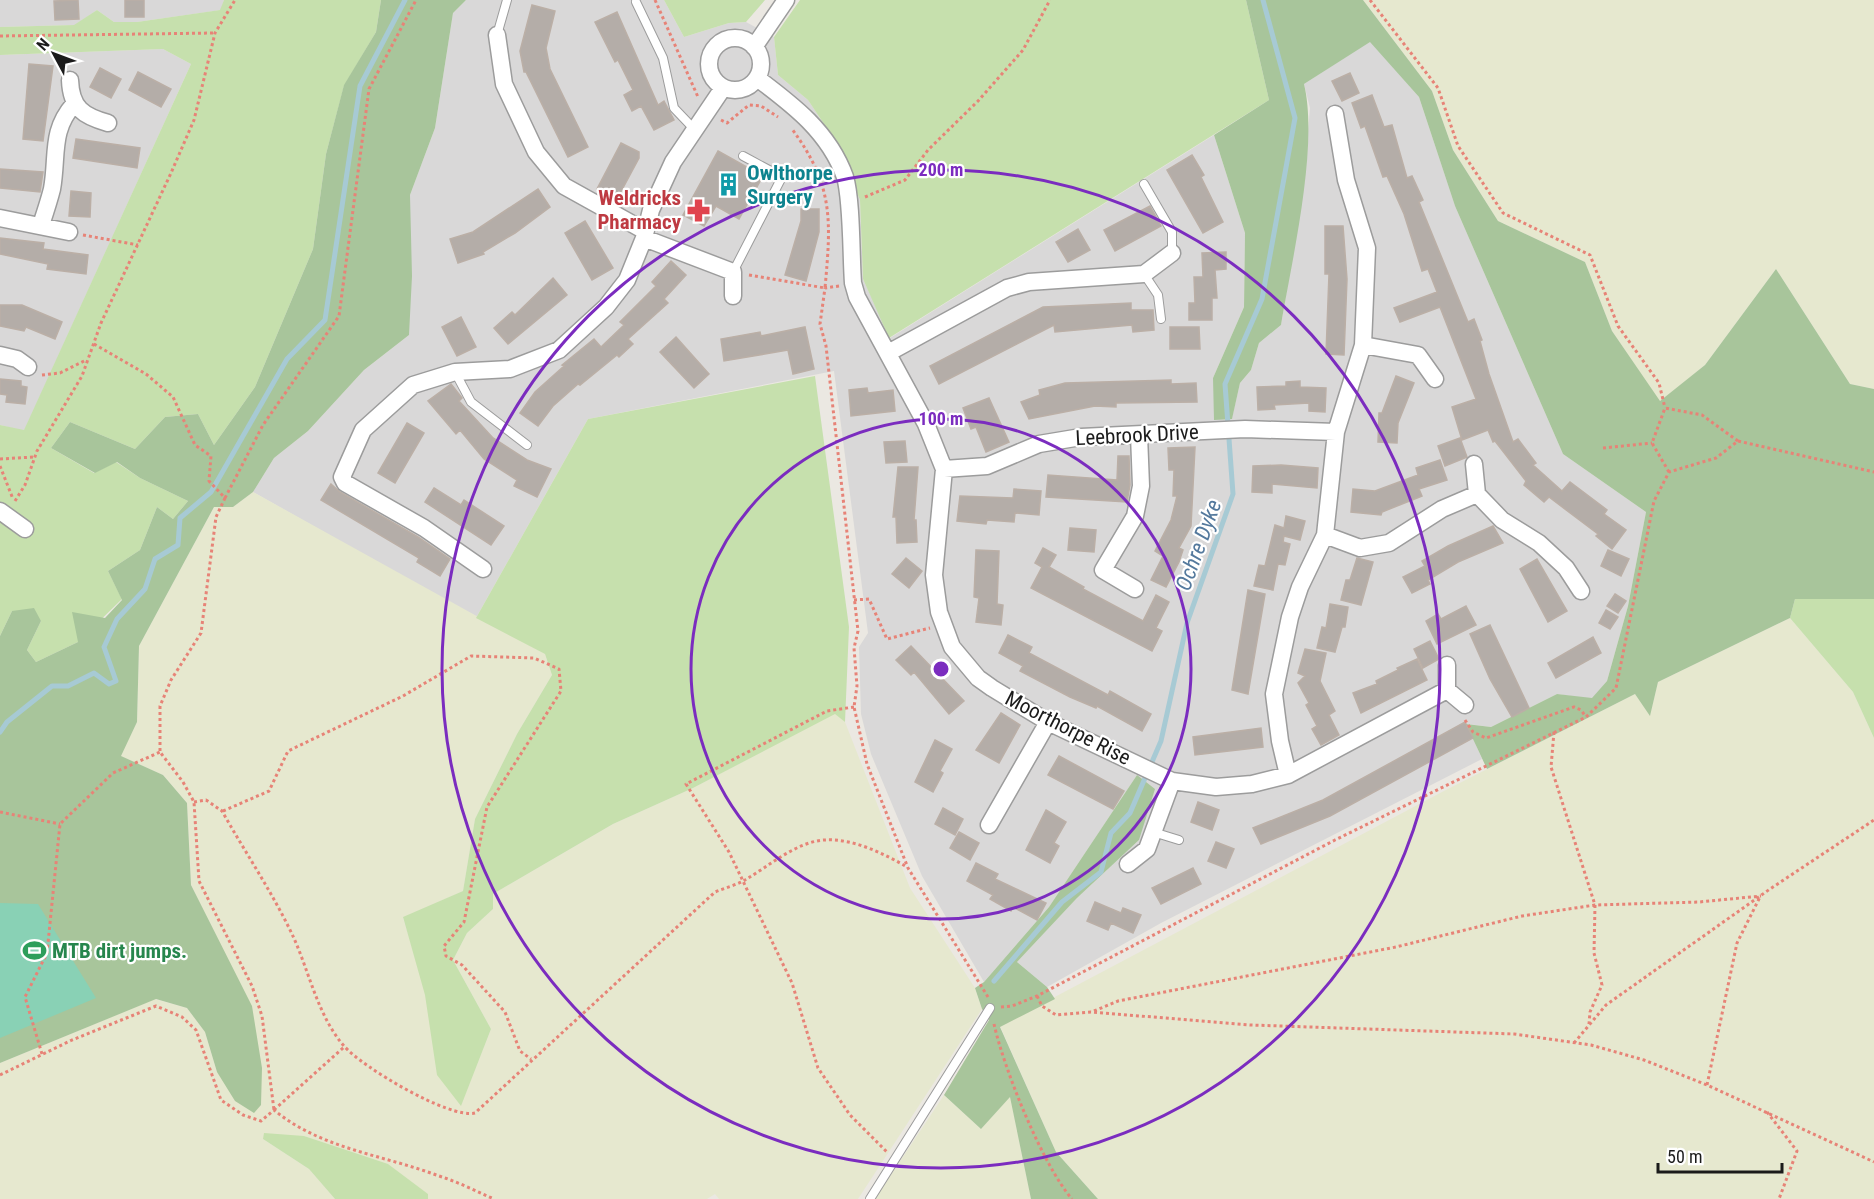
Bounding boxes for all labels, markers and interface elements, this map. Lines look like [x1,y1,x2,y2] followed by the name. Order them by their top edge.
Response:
[24,24,84,84] north arrow
[33,35,53,54] text: N
[919,159,963,180] text: 200 m
[747,161,833,209] place label: Owlthorpe Surgery
[716,172,742,198] building icon: Owlthorpe Surgery
[597,186,682,234] place label: Weldricks Pharmacy
[686,197,712,223] pharmacy icon: Weldricks Pharmacy
[919,408,963,429] text: 100 m
[1075,420,1199,450] street label: Leebrook Drive
[1171,496,1226,594] water label: Ochre Dyke
[931,659,951,679] centre of rings
[1001,686,1135,770] street label: Moorthorpe Rise
[21,938,47,964] sports icon: MTB dirt jumps.
[52,939,187,963] place label: MTB dirt jumps.
[1658,1136,1782,1174] scale bar
[1667,1146,1702,1167] text: 50 m

